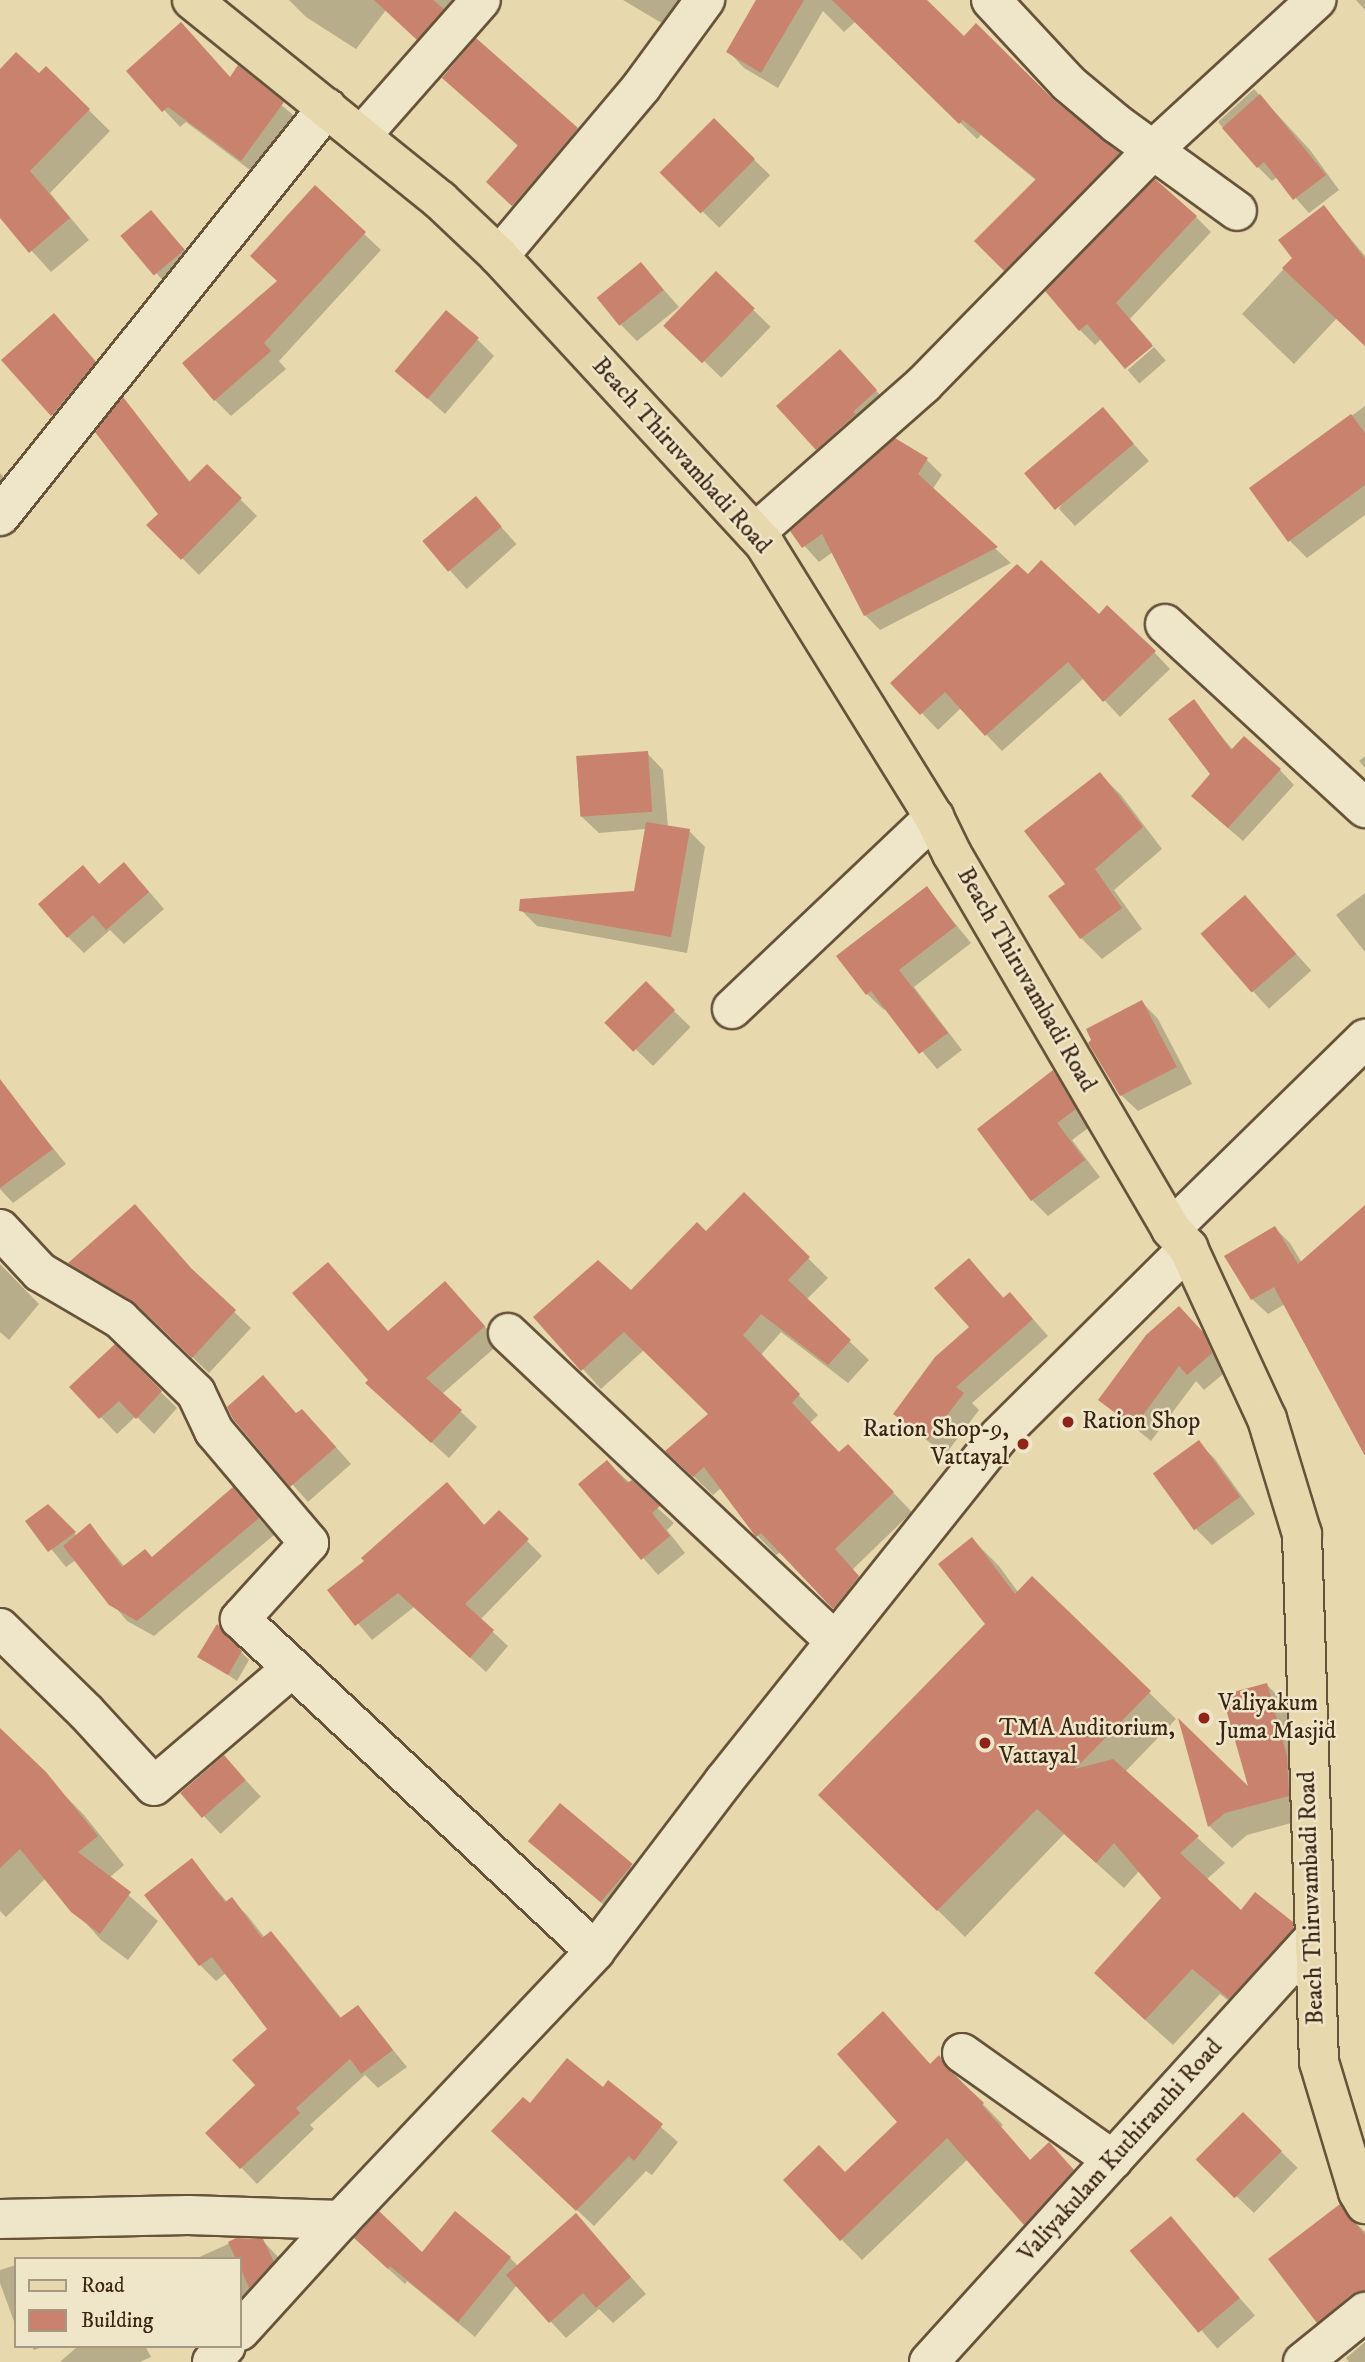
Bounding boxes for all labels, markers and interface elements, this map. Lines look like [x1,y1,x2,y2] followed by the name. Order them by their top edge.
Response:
[585,352,777,560] street label: Beach Thiruvambadi Road
[950,863,1102,1097] street label: Beach Thiruvambadi Road
[1082,1408,1200,1436] place label: Ration Shop
[1060,1414,1076,1430] marker: Ration Shop
[863,1416,1009,1472] place label: Ration Shop-9, Vattayal
[1015,1436,1031,1452] marker: Ration Shop-9, Vattayal
[1218,1690,1336,1746] place label: Valiyakum Juma Masjid
[1196,1710,1212,1726] marker: Valiyakum Juma Masjid
[999,1715,1175,1771] place label: TMA Auditorium, Vattayal
[977,1735,993,1751] marker: TMA Auditorium, Vattayal
[1293,1771,1331,2025] street label: Beach Thiruvambadi Road
[1013,2033,1229,2269] street label: Valiyakulam Kuthiranthi Road
[14,2257,242,2348] legend
[81,2273,125,2299] text: Road
[81,2308,153,2334] text: Building

